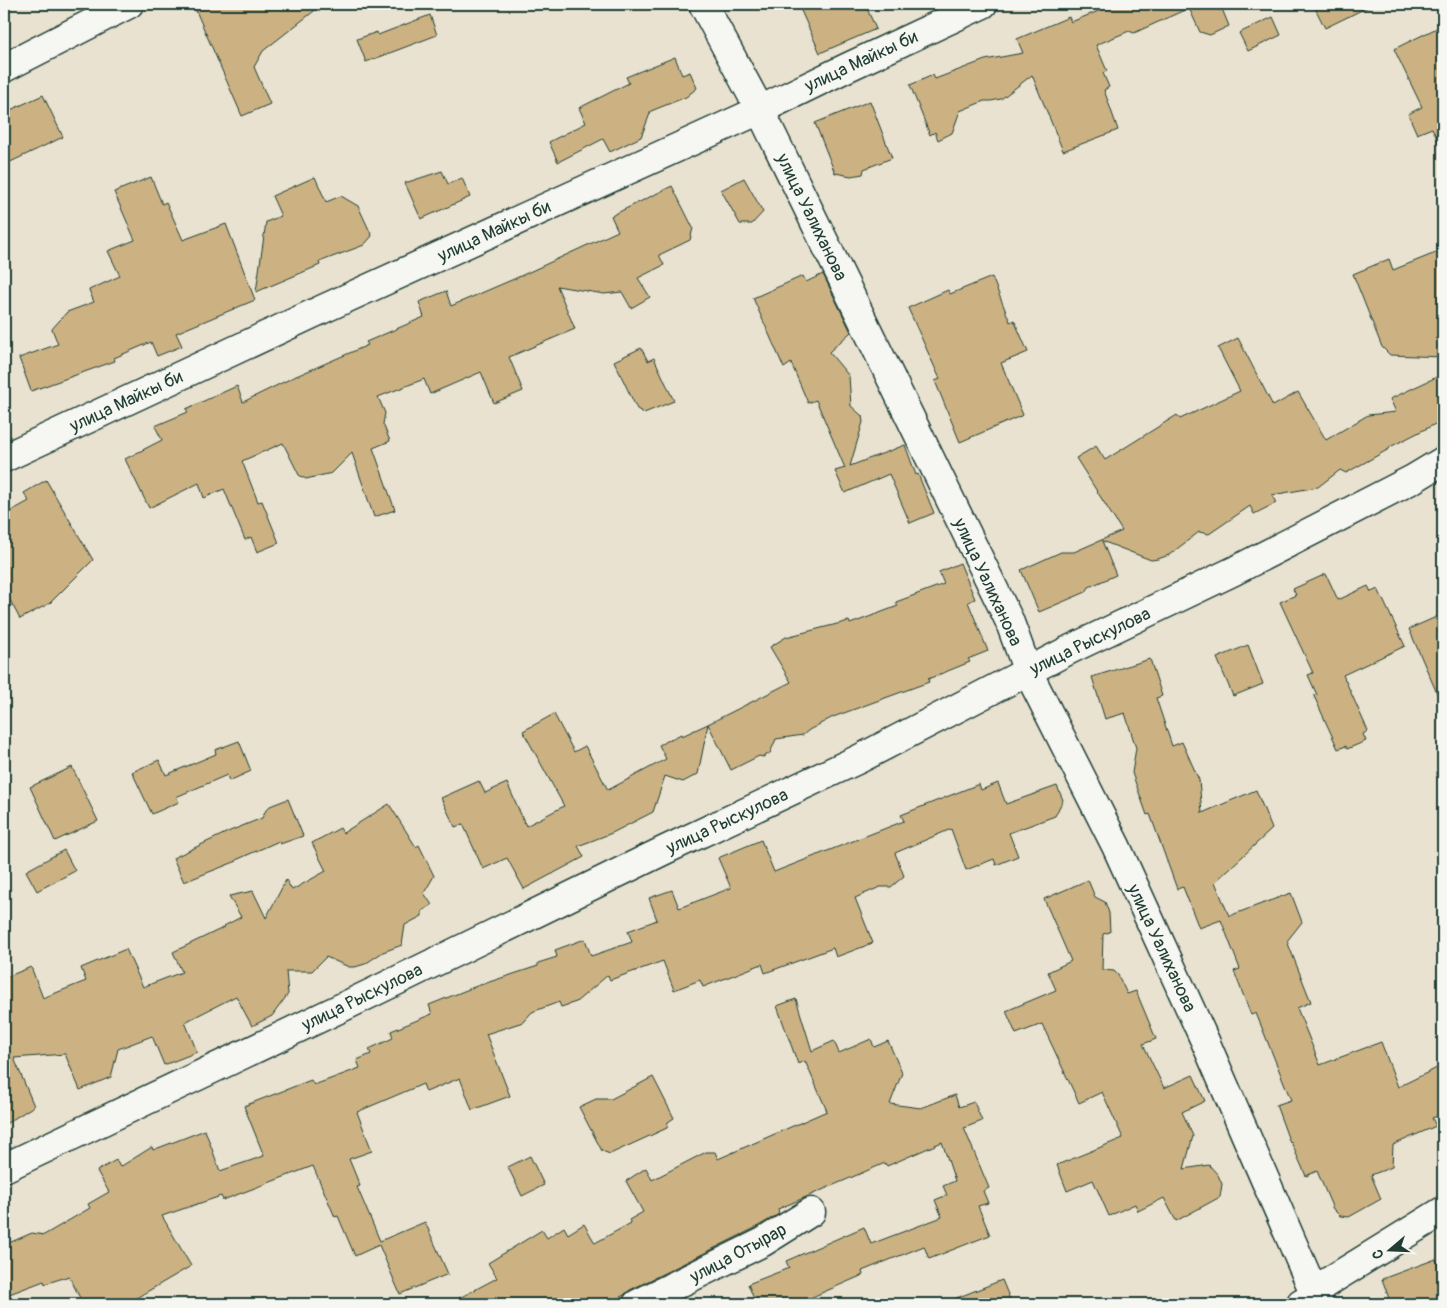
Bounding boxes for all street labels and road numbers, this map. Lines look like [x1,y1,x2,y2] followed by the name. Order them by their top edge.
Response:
[800,25,921,98] street label: улица Майкы би
[770,149,852,285] street label: улица Уалиханова
[433,195,554,268] street label: улица Майкы би
[65,365,186,438] street label: улица Майкы би
[947,514,1027,650] street label: улица Уалиханова
[1025,602,1154,681] street label: улица Рыскулова
[662,783,792,860] street label: улица Рыскулова
[1121,880,1201,1016] street label: улица Уалиханова
[297,958,426,1037] street label: улица Рыскулова
[685,1218,790,1289] street label: улица Отырар

